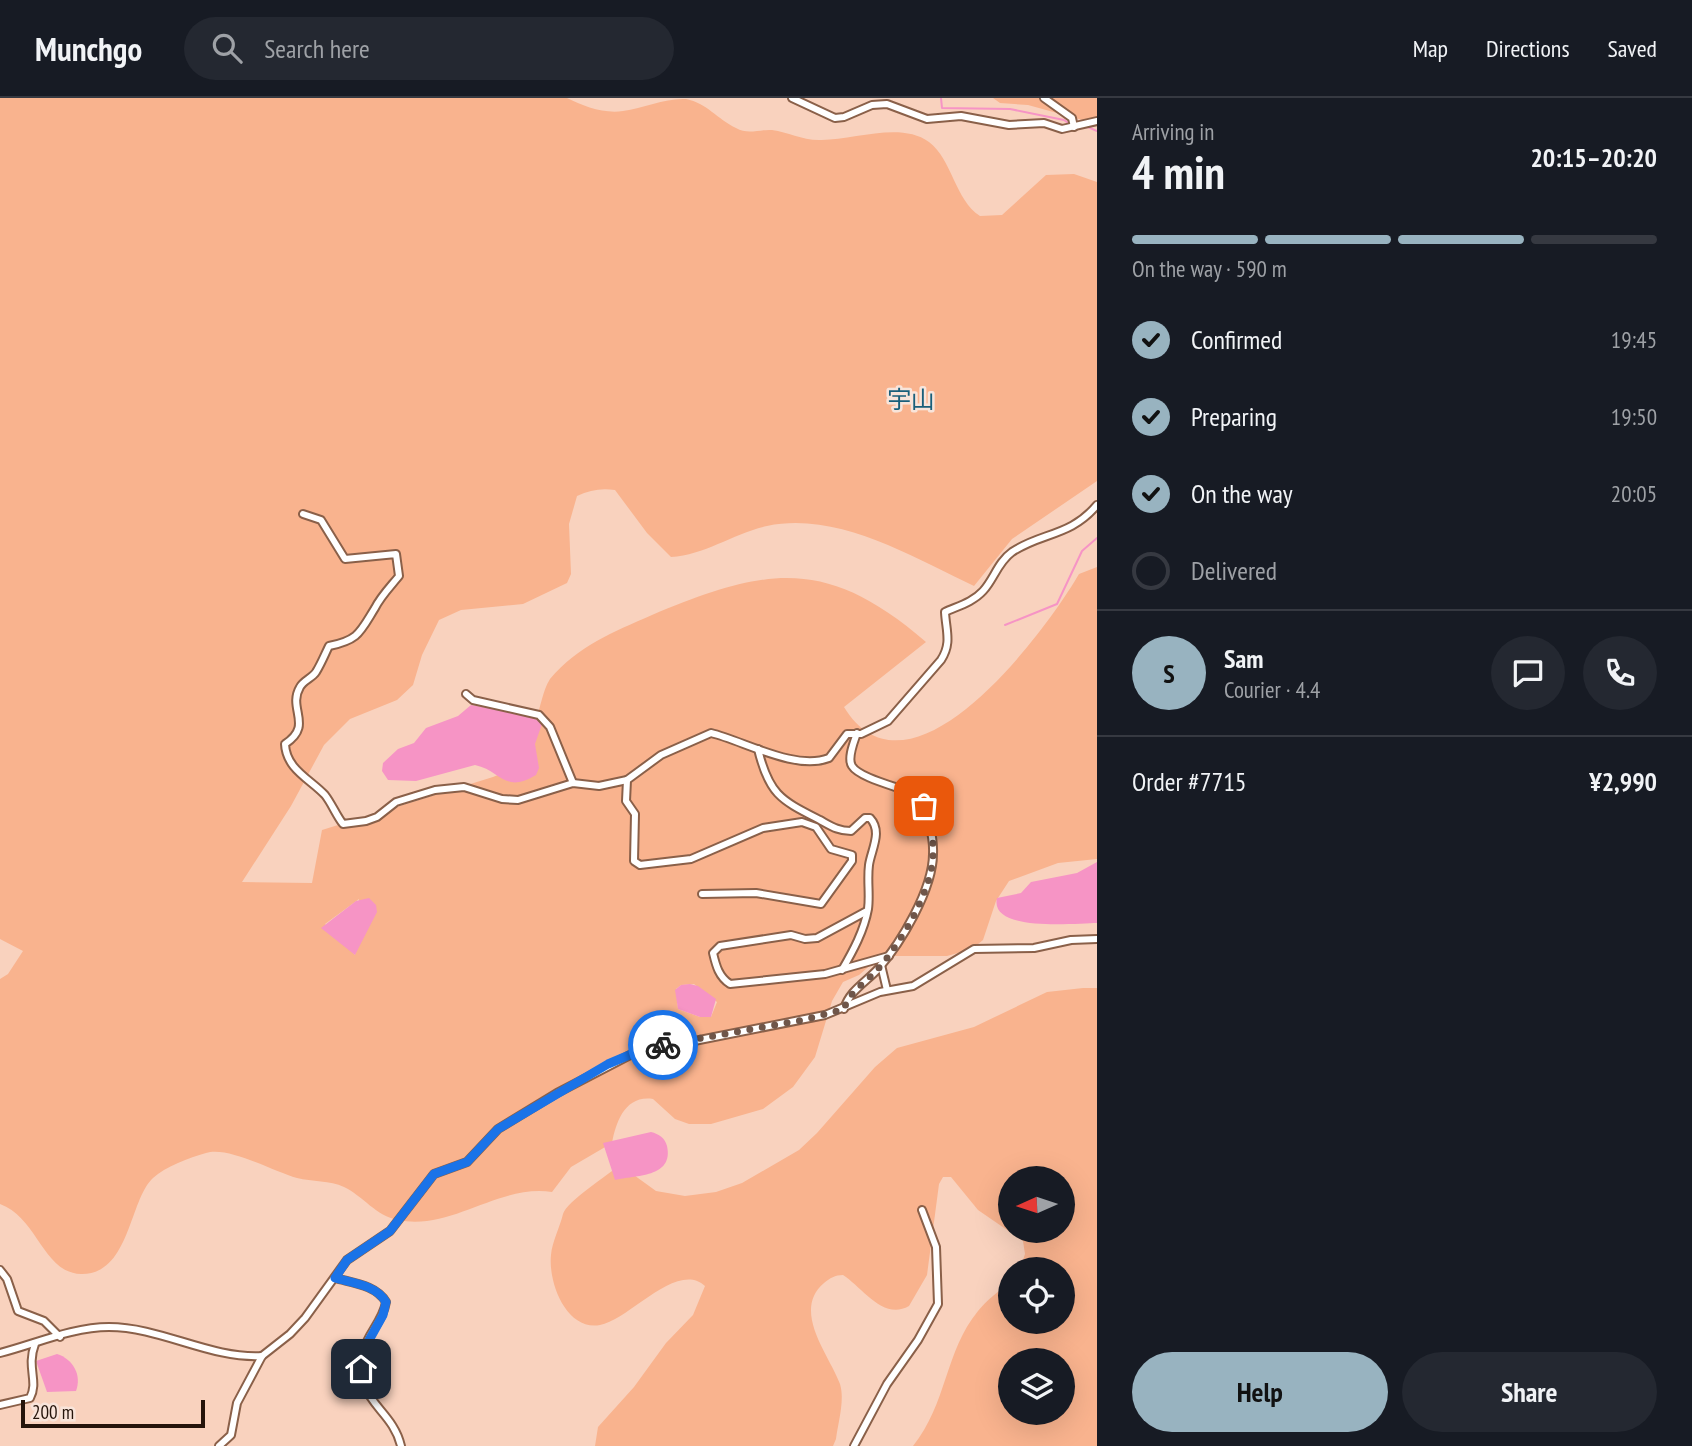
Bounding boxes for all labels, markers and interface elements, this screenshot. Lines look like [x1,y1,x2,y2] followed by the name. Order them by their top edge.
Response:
[184,17,674,80] search box
[35,27,142,70] text: Munchgo
[208,29,246,67] icon: search
[264,32,370,65] text: Search here
[1413,33,1448,64] text: Map
[1486,33,1570,64] text: Directions
[1608,33,1657,64] text: Saved
[1132,117,1214,146] text: Arriving in
[1530,141,1657,174] text: 20:15–20:20
[1132,142,1225,202] text: 4 min
[1132,254,1287,283] text: On the way · 590 m
[1132,321,1170,359] icon: check
[1191,323,1282,356] text: Confirmed
[1611,325,1657,354] text: 19:45
[887,384,935,415] district label: 宇山
[1132,398,1170,436] icon: check
[1191,400,1277,433] text: Preparing
[1611,402,1657,431] text: 19:50
[1132,475,1170,513] icon: check
[1191,477,1293,510] text: On the way
[1611,479,1657,508] text: 20:05
[1191,554,1277,587] text: Delivered
[1491,636,1565,710] button: chat
[1583,636,1657,710] button: phone
[1224,642,1263,675] text: Sam
[1163,657,1175,690] text: S
[1224,675,1320,704] text: Courier · 4.4
[1132,765,1247,798] text: Order #7715
[1589,765,1657,798] text: ¥2,990
[894,776,954,836] pin
[905,787,943,825] icon: bag
[628,1010,698,1080] courier
[644,1026,682,1064] icon: bike
[998,1166,1074,1242] north arrow
[998,1166,1075,1425] map controls
[998,1257,1075,1334] button: locate
[331,1339,391,1399] pin
[998,1348,1075,1425] button: layers
[342,1350,380,1388] icon: home
[1132,1352,1388,1432] button: Help
[1402,1352,1657,1432] button: Share
[21,1397,205,1429] scale bar
[32,1400,74,1424] text: 200 m

